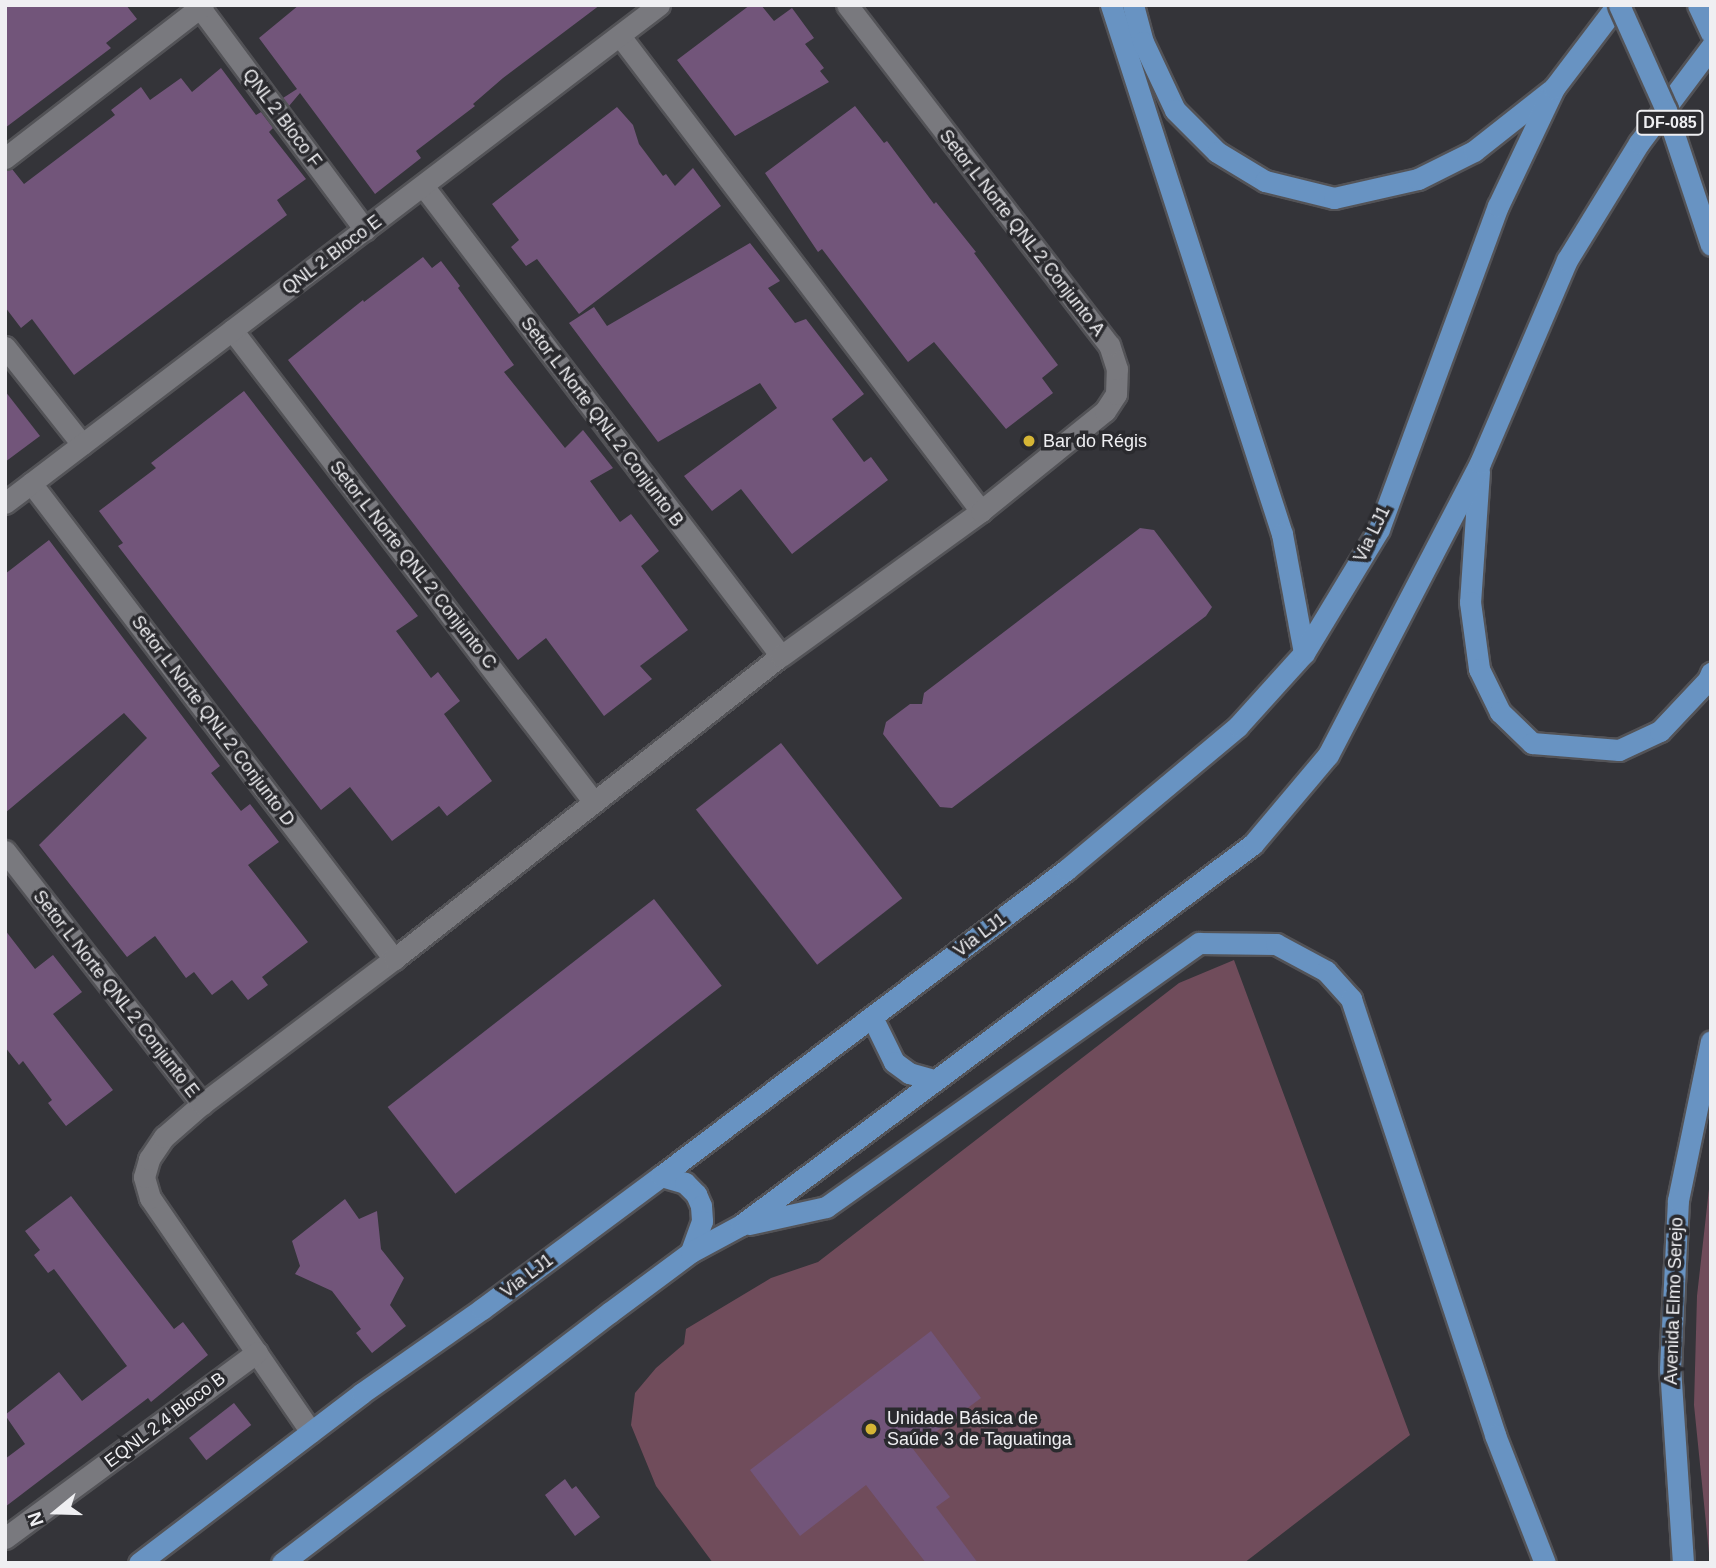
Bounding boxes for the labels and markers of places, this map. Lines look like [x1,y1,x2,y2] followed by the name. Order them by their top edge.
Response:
[1043,430,1147,452] place label: Bar do Régis
[1021,433,1037,449] marker: Bar do Régis
[887,1408,1072,1450] place label: Unidade Básica de Saúde 3 de Taguatinga
[861,1419,881,1439] marker: Unidade Básica de Saúde 3 de Taguatinga

